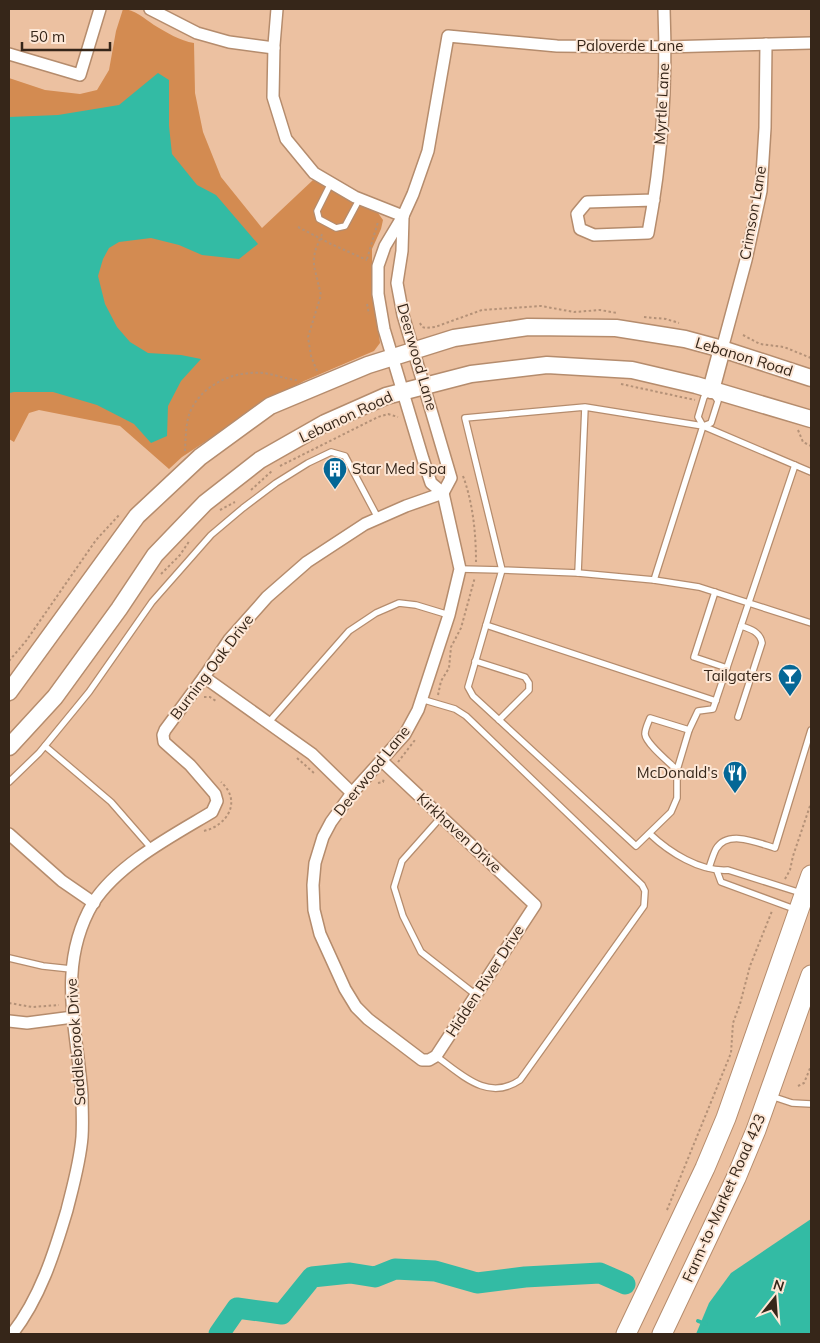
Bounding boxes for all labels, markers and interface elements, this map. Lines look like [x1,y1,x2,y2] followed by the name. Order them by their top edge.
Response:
[22,20,110,52] scale bar
[30,27,65,46] text: 50 m
[577,36,684,55] street label: Paloverde Lane
[650,63,673,145] street label: Myrtle Lane
[735,164,770,261] street label: Crimson Lane
[393,301,442,413] street label: Deerwood Lane
[693,333,795,380] street label: Lebanon Road
[296,387,396,447] street label: Lebanon Road
[322,456,348,490] building icon: Star Med Spa
[352,459,446,478] place label: Star Med Spa
[166,610,257,723] street label: Burning Oak Drive
[777,663,803,697] bar icon: Tailgaters
[704,666,772,685] place label: Tailgaters
[329,722,414,820] street label: Deerwood Lane
[722,760,748,794] restaurant icon: McDonald's
[637,763,718,782] place label: McDonald's
[413,789,506,877] street label: Kirkhaven Drive
[441,921,528,1040] street label: Hidden River Drive
[62,978,89,1106] street label: Saddlebrook Drive
[678,1111,769,1285] street label: Farm-to-Market Road 423
[750,1273,800,1323] north arrow
[771,1275,786,1296] text: N

